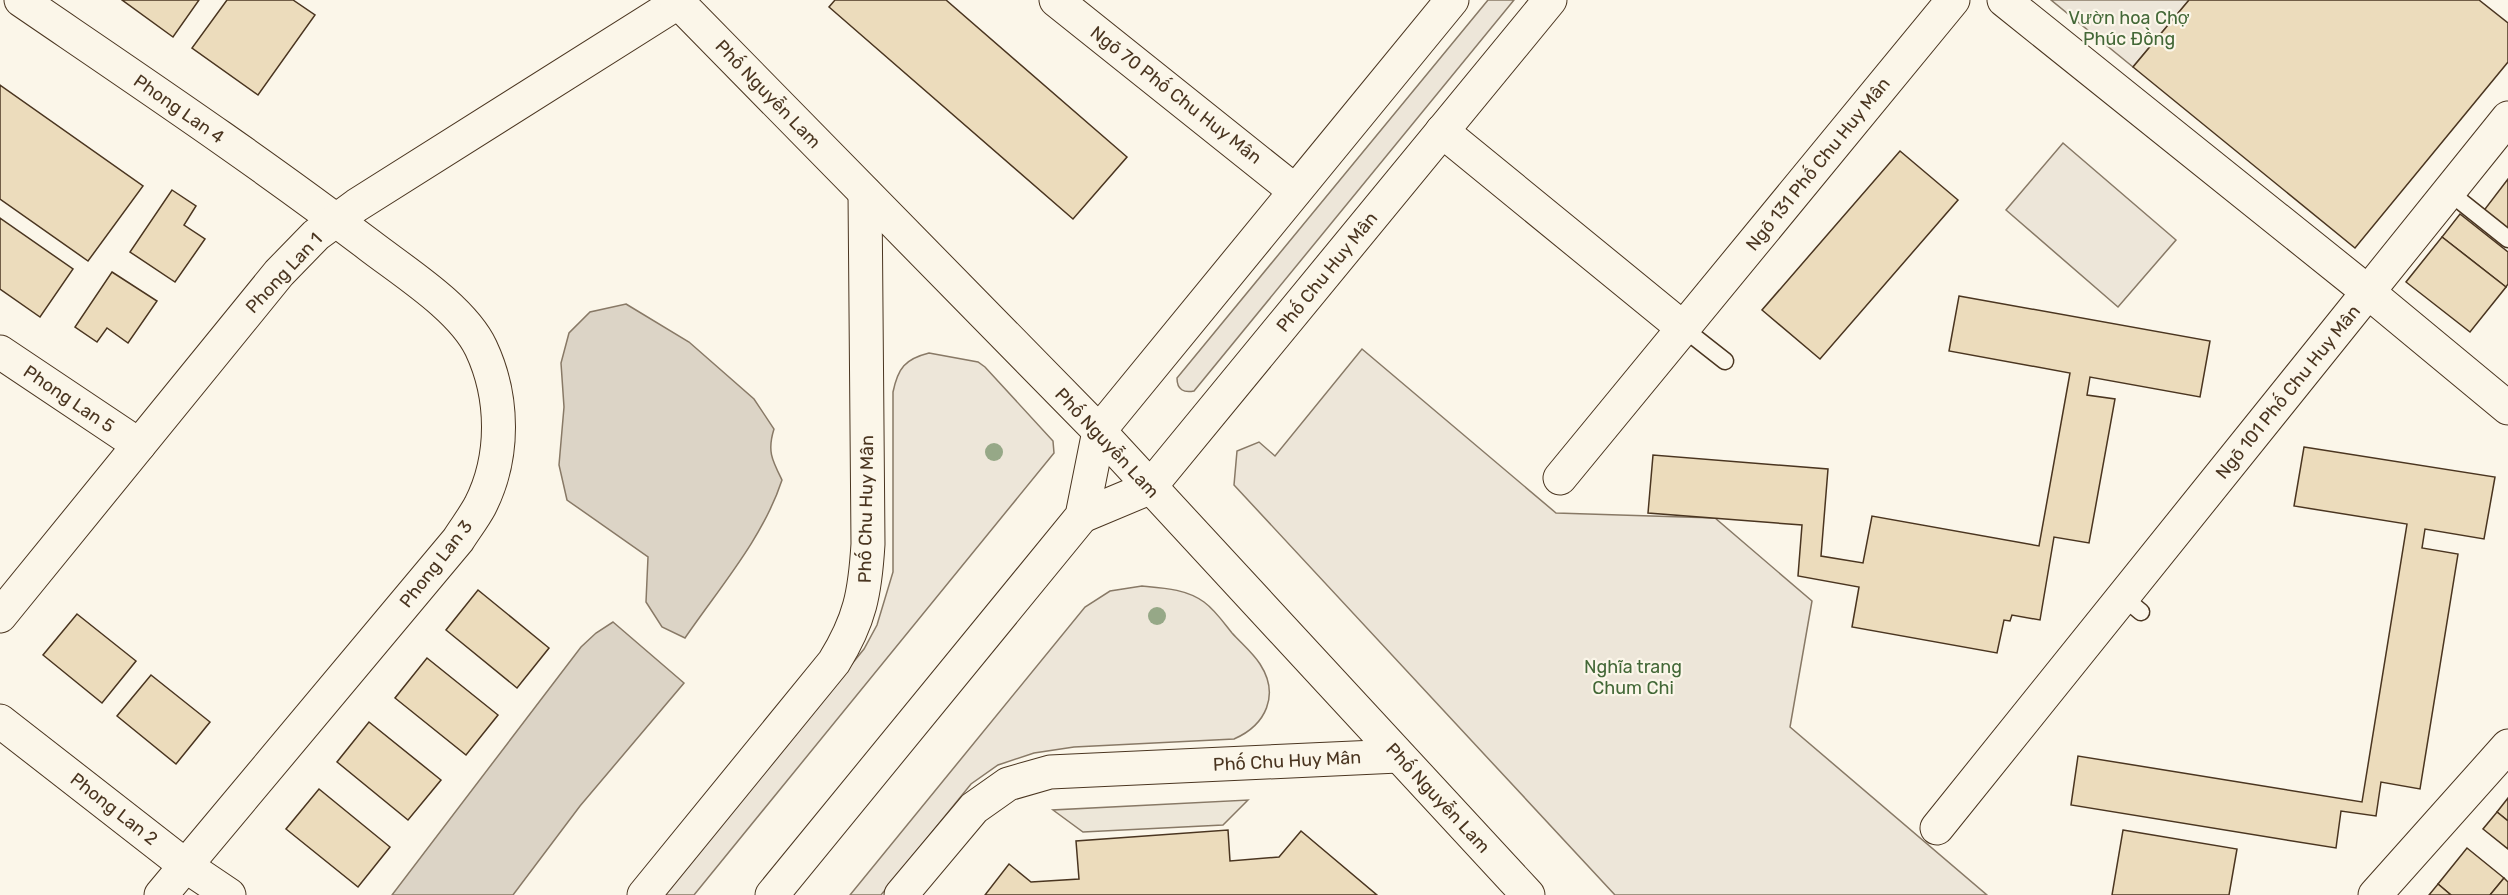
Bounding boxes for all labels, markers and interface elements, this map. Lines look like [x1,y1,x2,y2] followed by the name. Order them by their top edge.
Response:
[2068,7,2190,50] park label: Vườn hoa Chợ Phúc Đồng
[1086,21,1267,169] street label: Ngõ 70 Phố Chu Huy Mân
[711,35,826,153] street label: Phố Nguyễn Lam
[129,70,229,148] street label: Phong Lan 4
[1741,72,1895,255] street label: Ngõ 131 Phố Chu Huy Mân
[1271,207,1382,336] street label: Phố Chu Huy Mân
[241,228,327,318] street label: Phong Lan 1
[2210,300,2365,483] street label: Ngõ 101 Phố Chu Huy Mân
[19,361,119,437] street label: Phong Lan 5
[1050,383,1164,503] street label: Phố Nguyễn Lam
[853,435,878,583] street label: Phố Chu Huy Mân
[395,516,477,612] street label: Phong Lan 3
[1584,656,1682,699] park label: Nghĩa trang Chum Chi
[1381,738,1495,858] street label: Phố Nguyễn Lam
[1212,745,1362,776] street label: Phố Chu Huy Mân
[66,768,162,850] street label: Phong Lan 2

